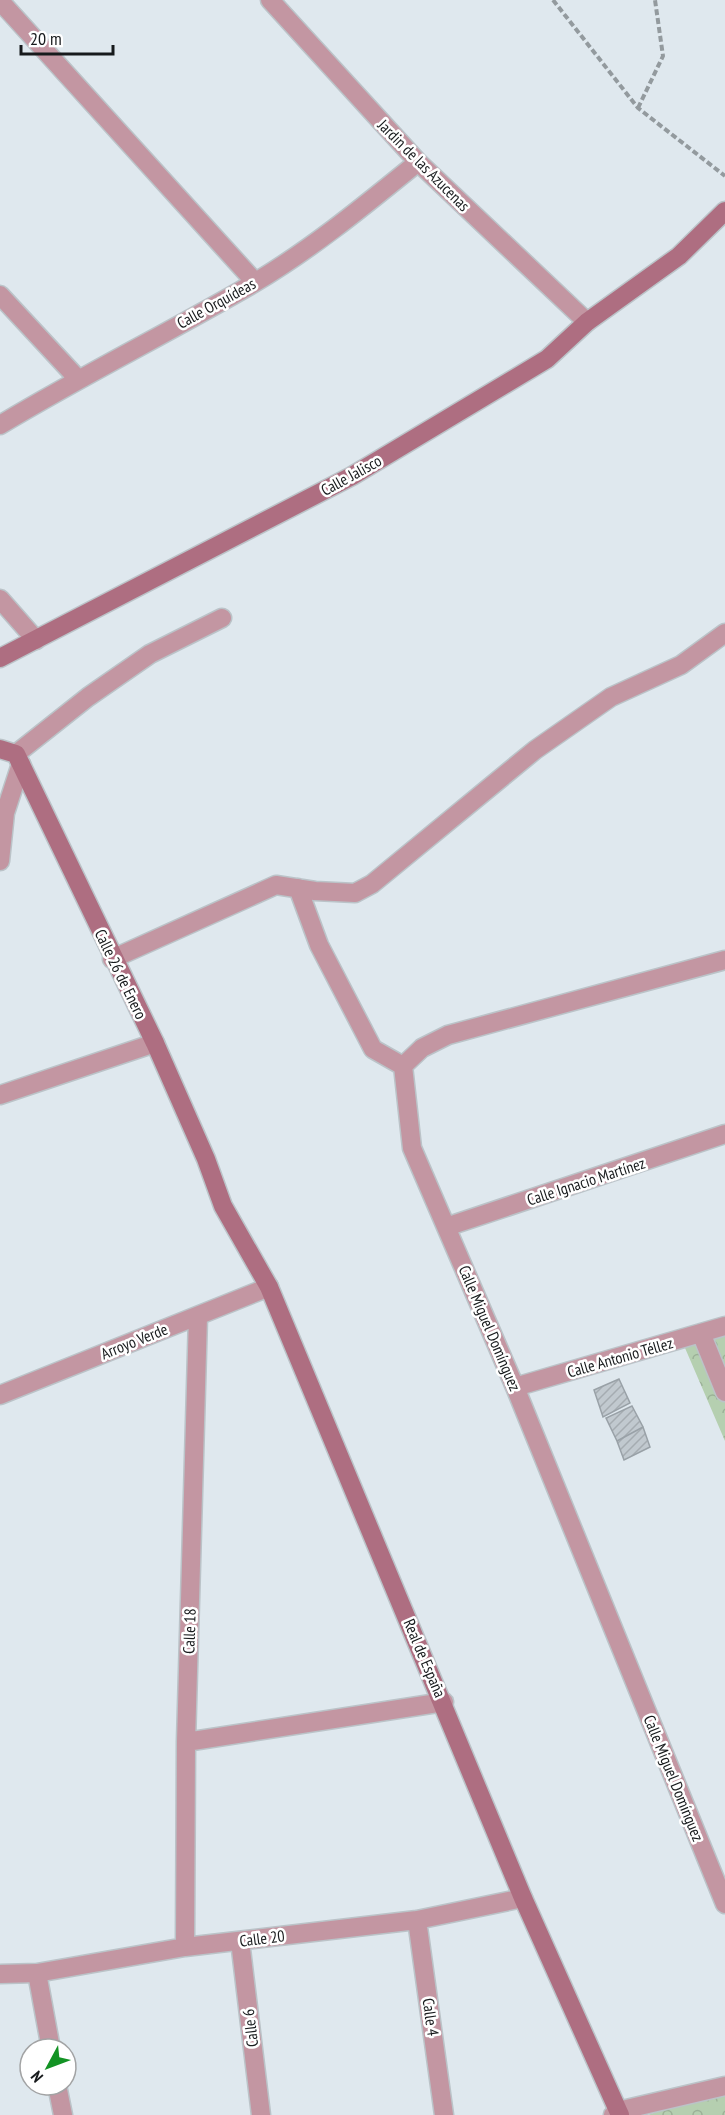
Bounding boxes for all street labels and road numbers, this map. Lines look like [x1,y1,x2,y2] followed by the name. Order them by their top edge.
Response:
[373,114,474,215] street label: Jardin de las Azucenas
[173,273,259,333] street label: Calle Orquídeas
[317,450,385,500] street label: Calle Jalisco
[91,926,151,1022] street label: Calle 26 de Enero
[524,1152,648,1210] street label: Calle Ignacio Martínez
[455,1262,526,1394] street label: Calle Miguel Domínguez
[98,1319,170,1363] street label: Arroyo Verde
[565,1332,675,1382] street label: Calle Antonio Téllez
[178,1608,200,1654] street label: Calle 18
[400,1616,450,1700] street label: Real de España
[640,1712,709,1844] street label: Calle Miguel Domínguez
[238,1925,286,1951] street label: Calle 20
[418,1997,444,2037] street label: Calle 4
[238,2008,262,2048] street label: Calle 6

